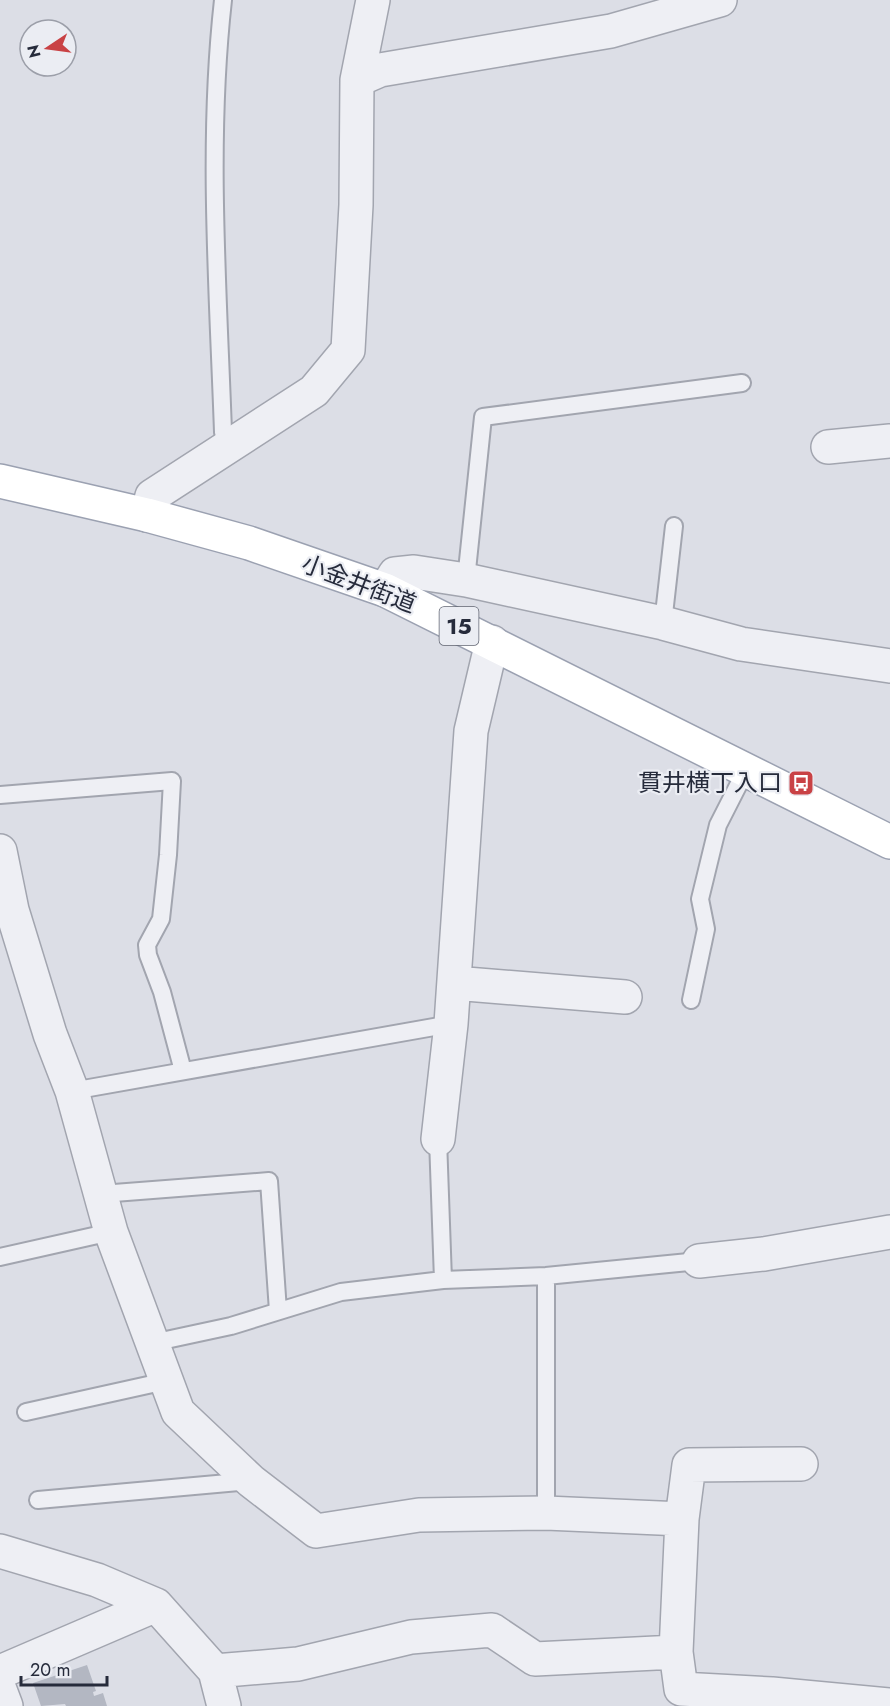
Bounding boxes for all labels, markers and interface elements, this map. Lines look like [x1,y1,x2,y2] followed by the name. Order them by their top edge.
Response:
[18,18,78,78] north arrow
[21,42,47,60] text: N
[297,546,421,621] street label: 小金井街道
[440,607,478,645] road number: 15
[638,765,782,800] place label: 貫井横丁入口
[786,768,816,798] bus stop icon: 貫井横丁入口
[21,1649,106,1687] scale bar
[30,1657,70,1683] text: 20 m

